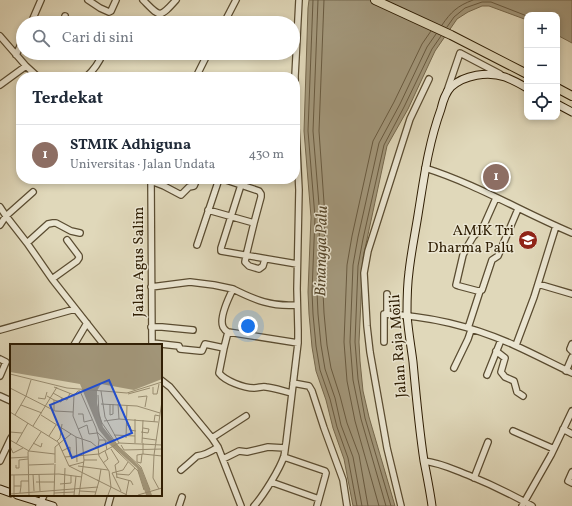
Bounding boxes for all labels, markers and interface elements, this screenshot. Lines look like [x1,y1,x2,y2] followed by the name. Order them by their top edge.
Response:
[524,12,560,120] map controls
[524,12,560,48] button: +
[16,16,300,60] search box
[30,27,52,49] icon: search
[62,28,133,49] text: Cari di sini
[524,48,560,84] button: −
[524,84,560,120] button: locate
[32,87,103,110] text: Terdekat
[70,135,191,156] text: STMIK Adhiguna
[42,146,48,164] text: 1
[248,146,284,164] text: 430 m
[70,156,215,174] text: Universitas · Jalan Undata
[483,162,509,192] pin: 1
[310,205,334,297] water label: Binangga Palu
[129,207,150,317] street label: Jalan Agus Salim
[427,221,514,259] place label: AMIK Tri Dharma Palu
[517,229,539,251] school or university icon: AMIK Tri Dharma Palu
[385,293,413,399] street label: Jalan Raja Moili
[238,316,258,336] your location
[10,344,162,496] inset map

